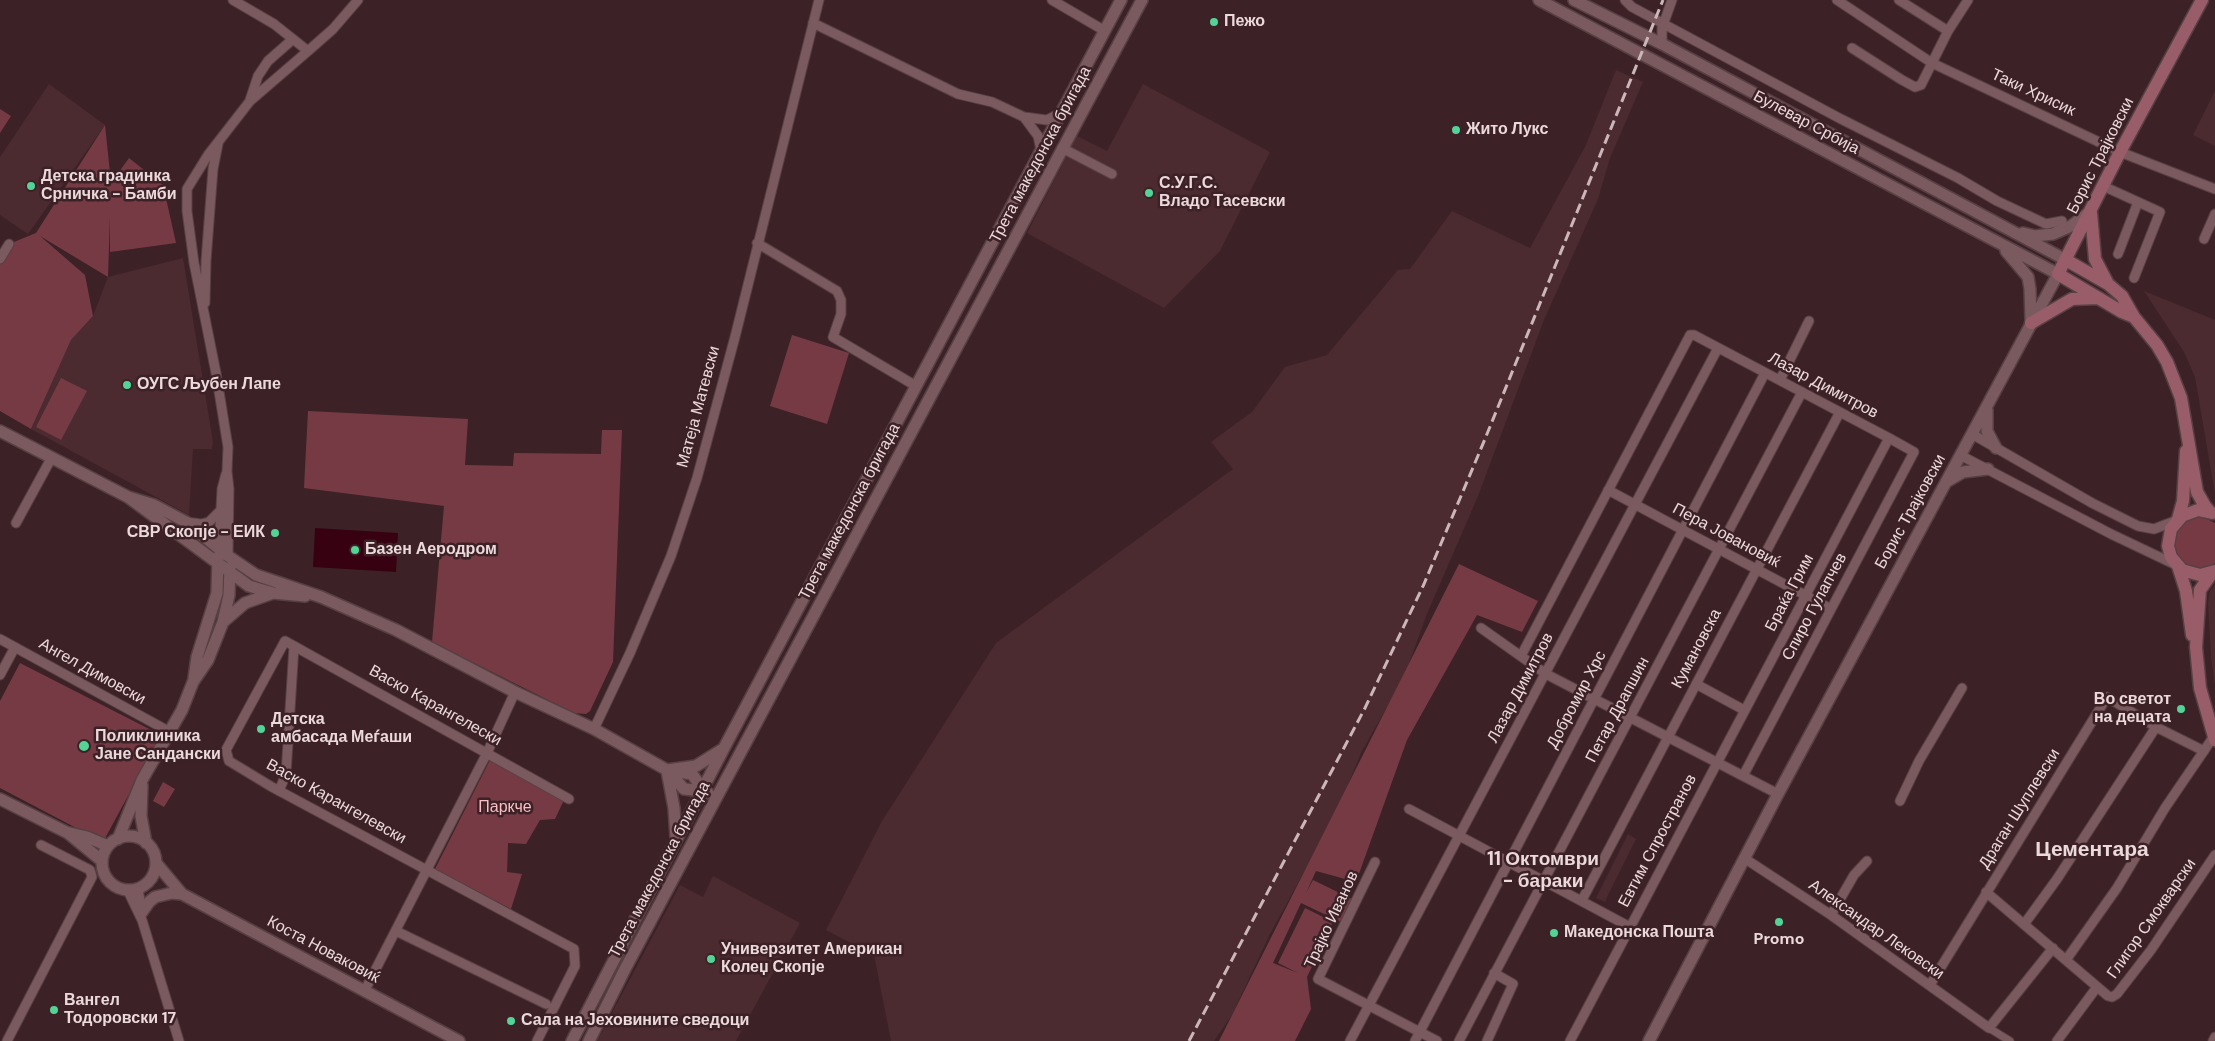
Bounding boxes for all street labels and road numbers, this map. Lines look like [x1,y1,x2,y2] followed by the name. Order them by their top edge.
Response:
[986,63,1096,247] street label: Трета македонска бригада
[1988,65,2078,121] street label: Таки Хрисик
[1750,87,1862,159] street label: Булевар Србија
[2063,95,2139,217] street label: Борис Трајковски
[674,344,724,470] street label: Матеја Матевски
[1765,349,1881,423] street label: Лазар Димитров
[795,420,905,604] street label: Трета македонска бригада
[1872,451,1950,573] street label: Борис Трајковски
[1669,500,1783,572] street label: Пера Јовановиќ
[1779,550,1851,664] street label: Спиро Гулапчев
[1762,551,1818,635] street label: Браќа Грим
[1668,606,1726,692] street label: Кумановска
[1484,630,1558,746] street label: Лазар Димитров
[35,635,149,709] street label: Ангел Димовски
[1543,648,1611,752] street label: Добромир Хрс
[1582,654,1654,766] street label: Петар Драпшин
[365,662,505,750] street label: Васко Карангелески
[1975,745,2065,873] street label: Драган Шуплевски
[263,756,409,848] street label: Васко Карангелевски
[1615,771,1701,911] street label: Евтим Спространов
[605,778,715,962] street label: Трета македонска бригада
[2103,855,2201,983] street label: Глигор Смокварски
[1301,868,1363,972] street label: Трајко Иванов
[1805,876,1947,984] street label: Александар Лековски
[263,912,383,988] street label: Коста Новаковиќ

